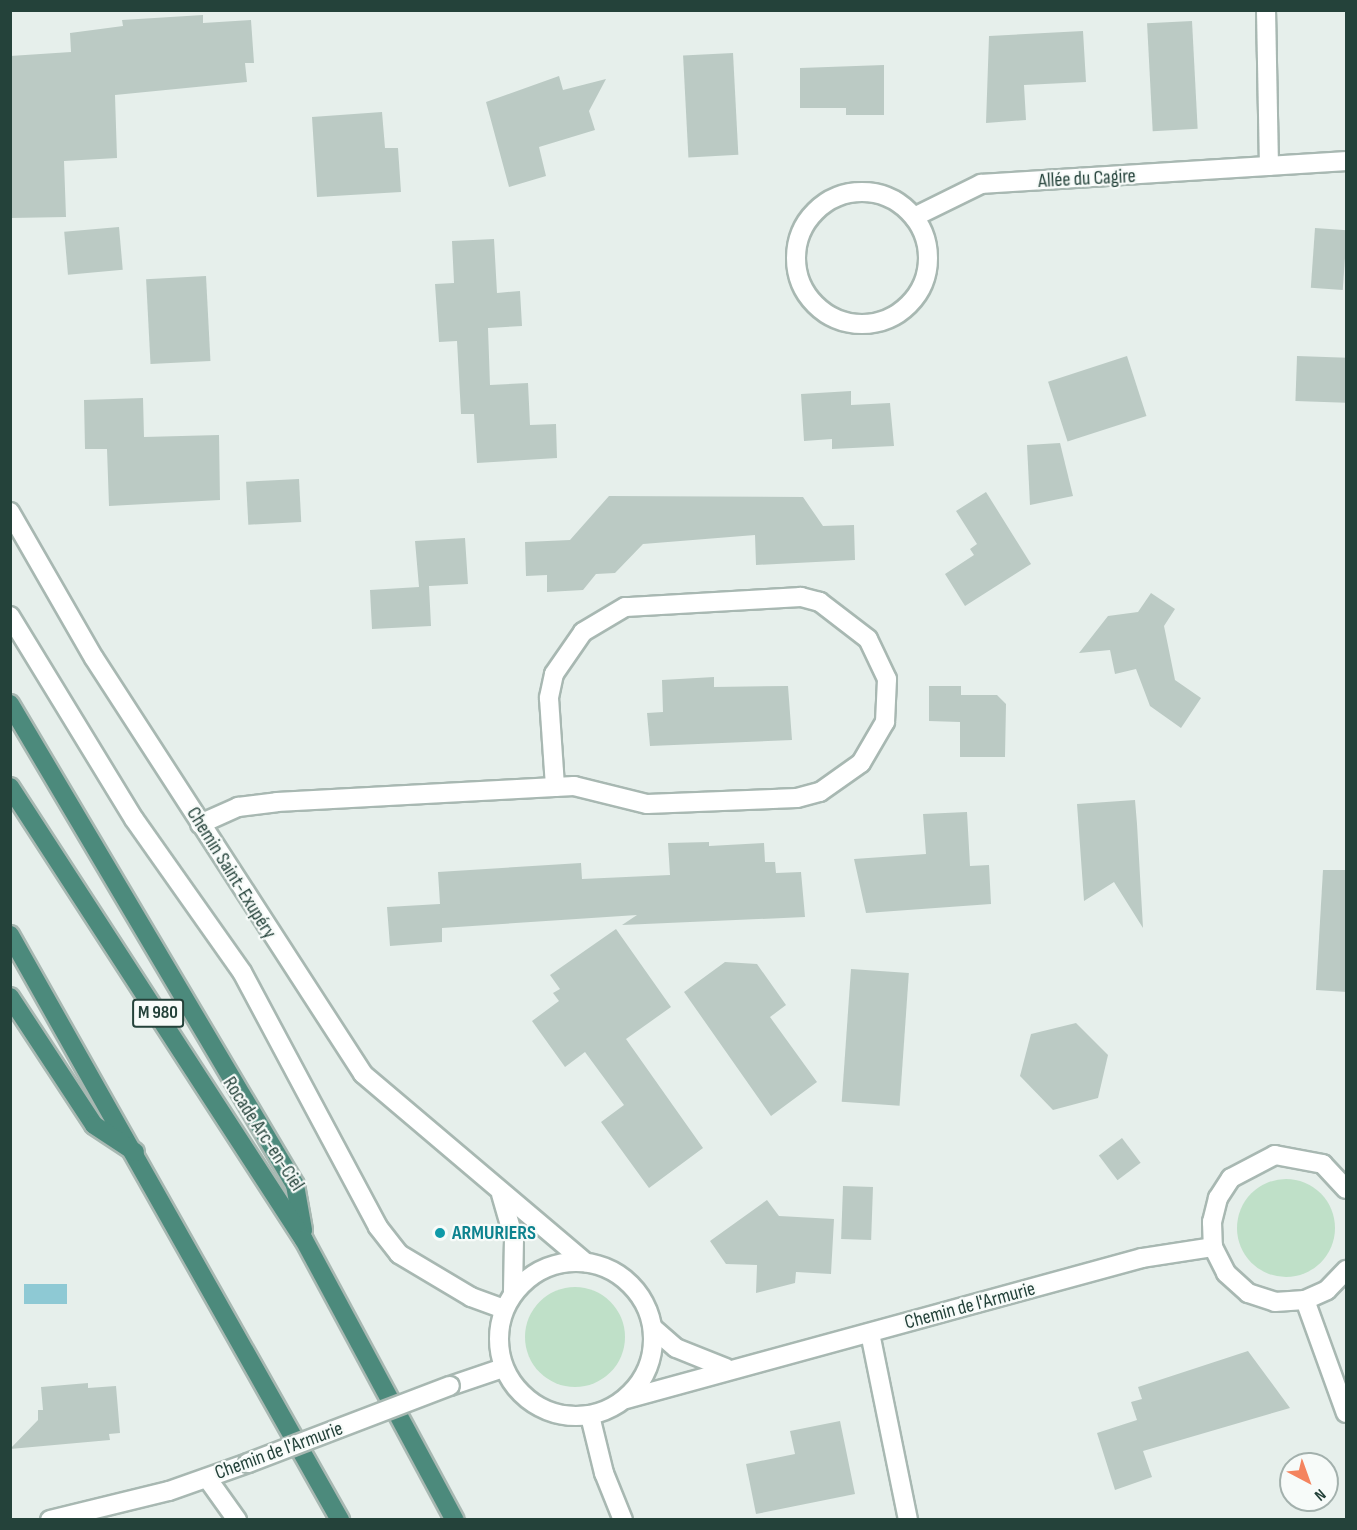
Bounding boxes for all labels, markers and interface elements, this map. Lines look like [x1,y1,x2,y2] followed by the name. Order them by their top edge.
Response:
[1038,164,1136,194] street label: Allée du Cagire
[181,803,281,943] street label: Chemin Saint-Exupéry
[131,998,185,1028] road number: M 980
[217,1072,309,1196] street label: Rocade Arc-en-Ciel
[452,1221,536,1245] place label: ARMURIERS
[433,1226,447,1240] marker: ARMURIERS
[902,1277,1038,1335] street label: Chemin de l'Armurie
[212,1417,346,1485] street label: Chemin de l'Armurie
[1279,1452,1339,1512] north arrow
[1310,1484,1329,1504] text: N

